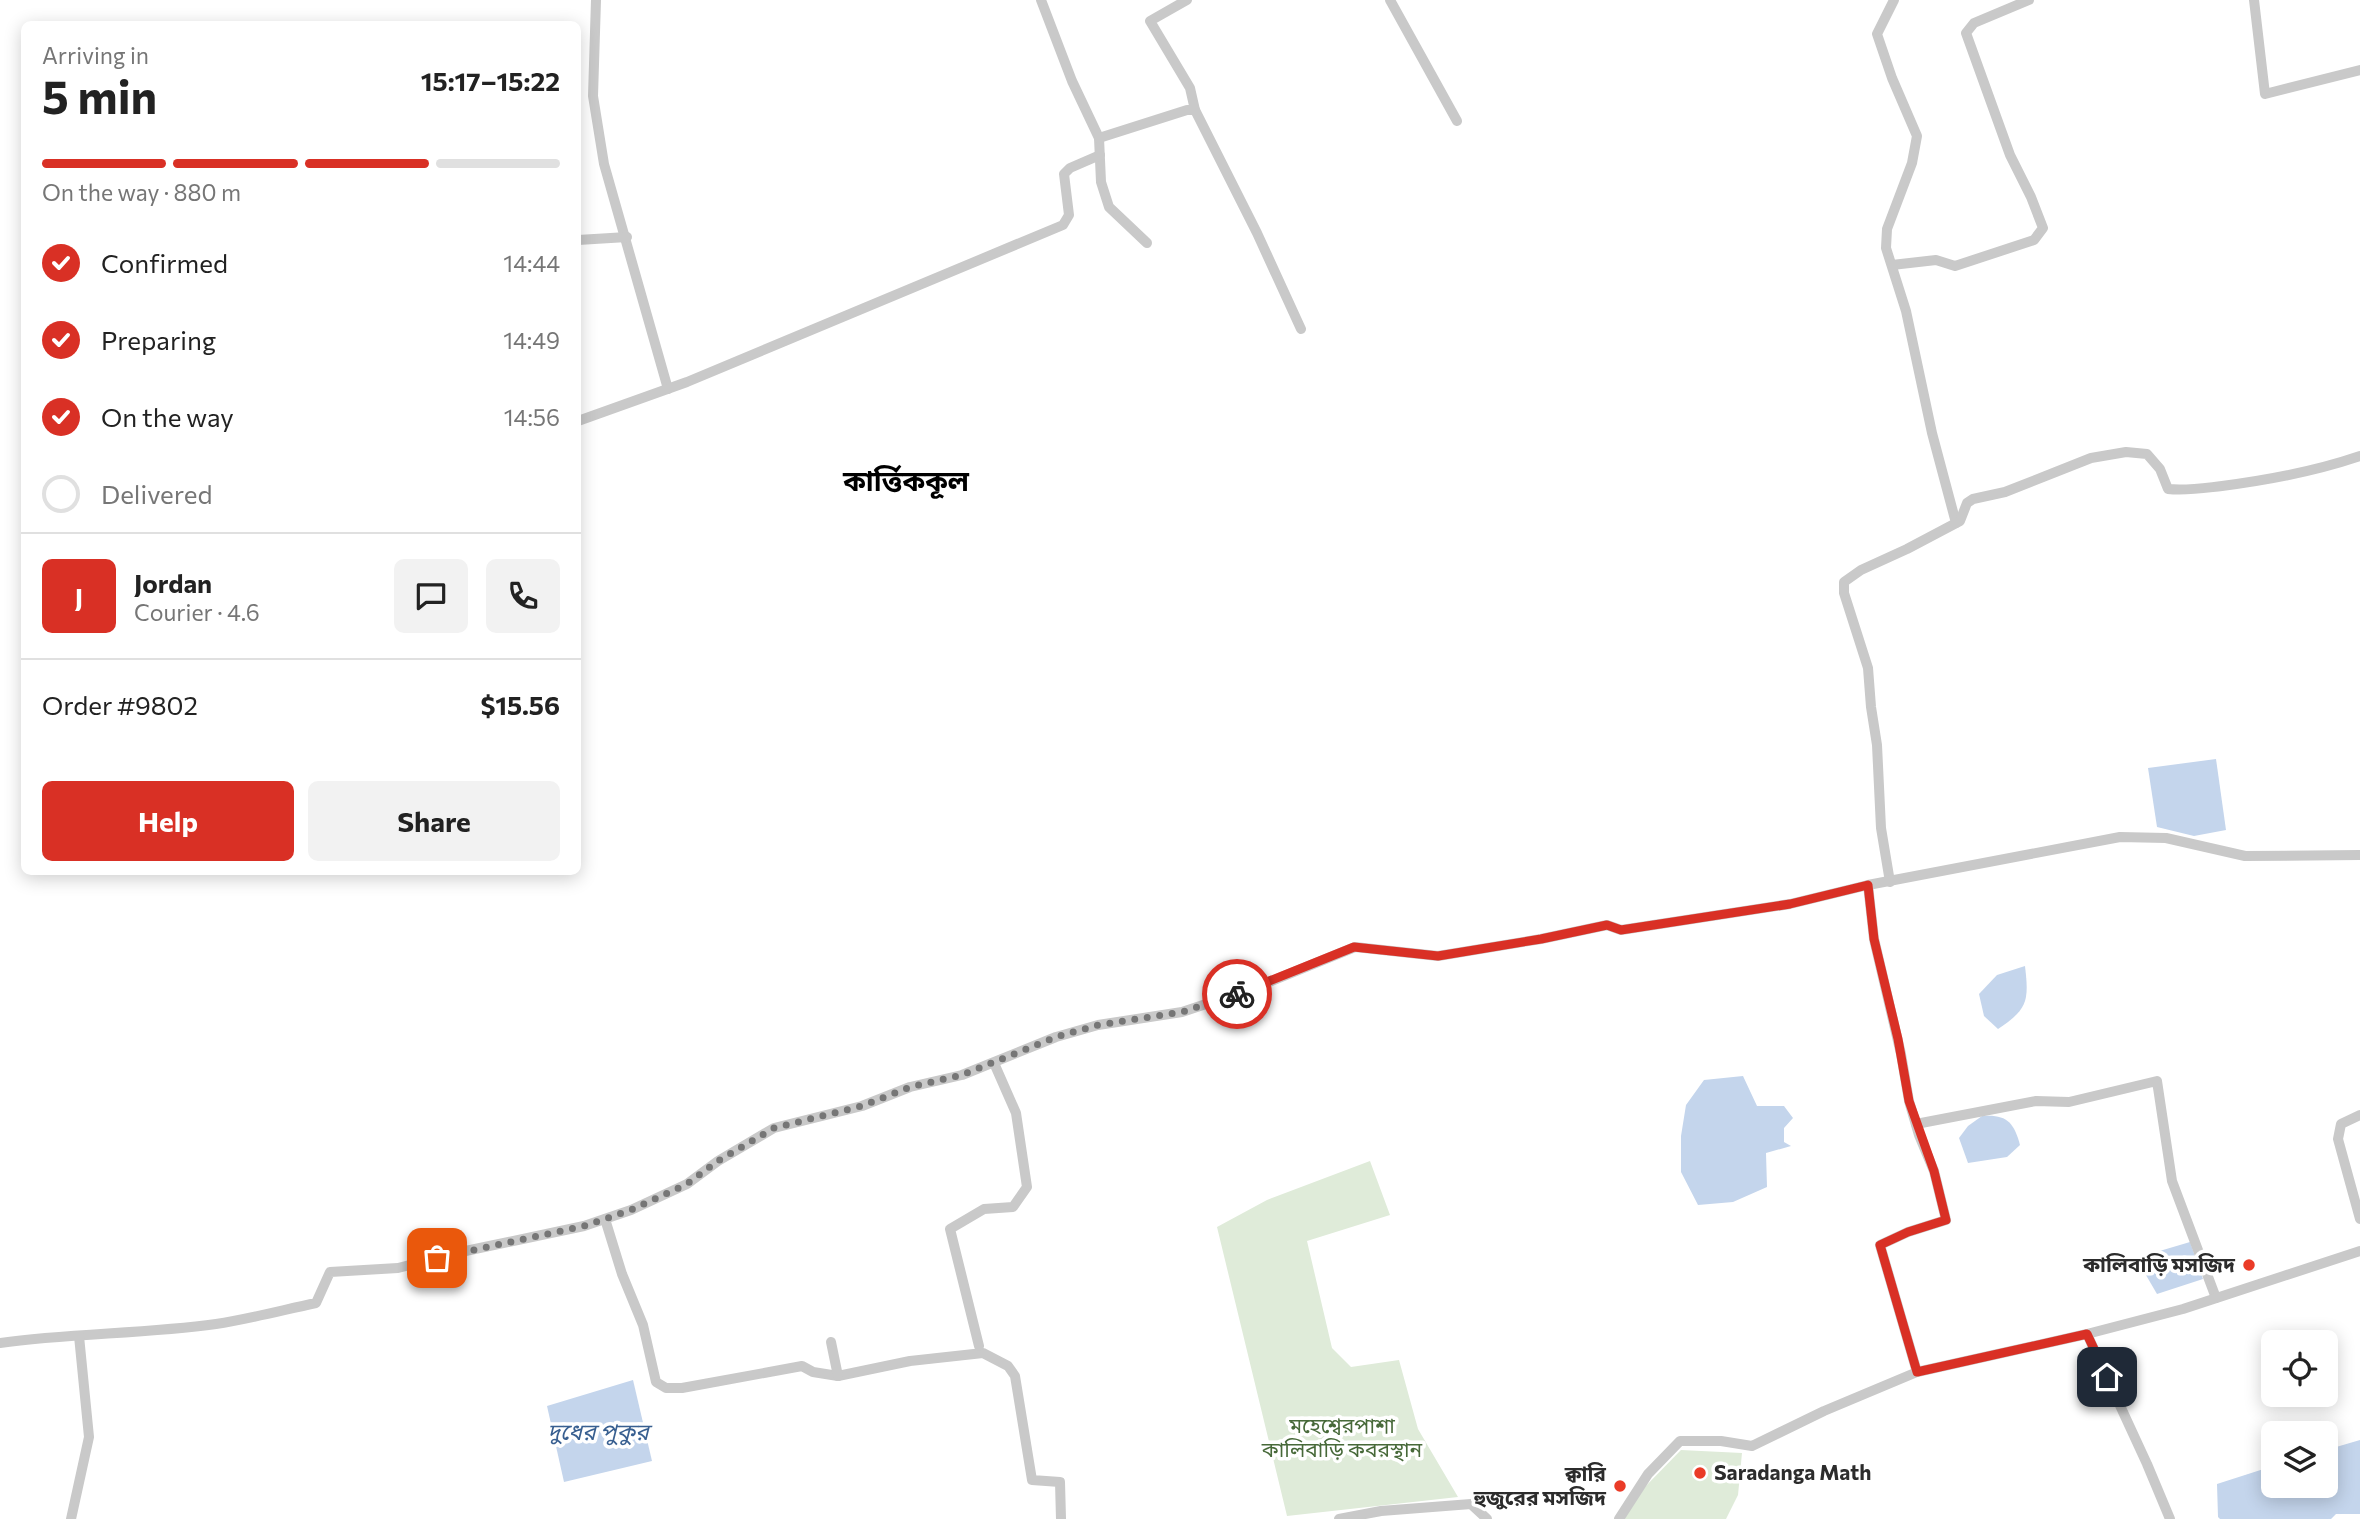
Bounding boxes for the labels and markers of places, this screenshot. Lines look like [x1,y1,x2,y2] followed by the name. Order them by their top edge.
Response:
[407,1228,467,1288] pin
[2082,1251,2236,1277] place label: কালিবাড়ি মসজিদ
[2241,1257,2257,1273] marker: কালিবাড়ি মসজিদ
[2077,1347,2137,1407] pin
[1714,1459,1871,1484] place label: Saradanga Math
[1473,1460,1607,1510] place label: ক্বারি হুজুরের মসজিদ
[1692,1465,1708,1481] marker: Saradanga Math
[1612,1478,1628,1494] marker: ক্বারি হুজুরের মসজিদ

